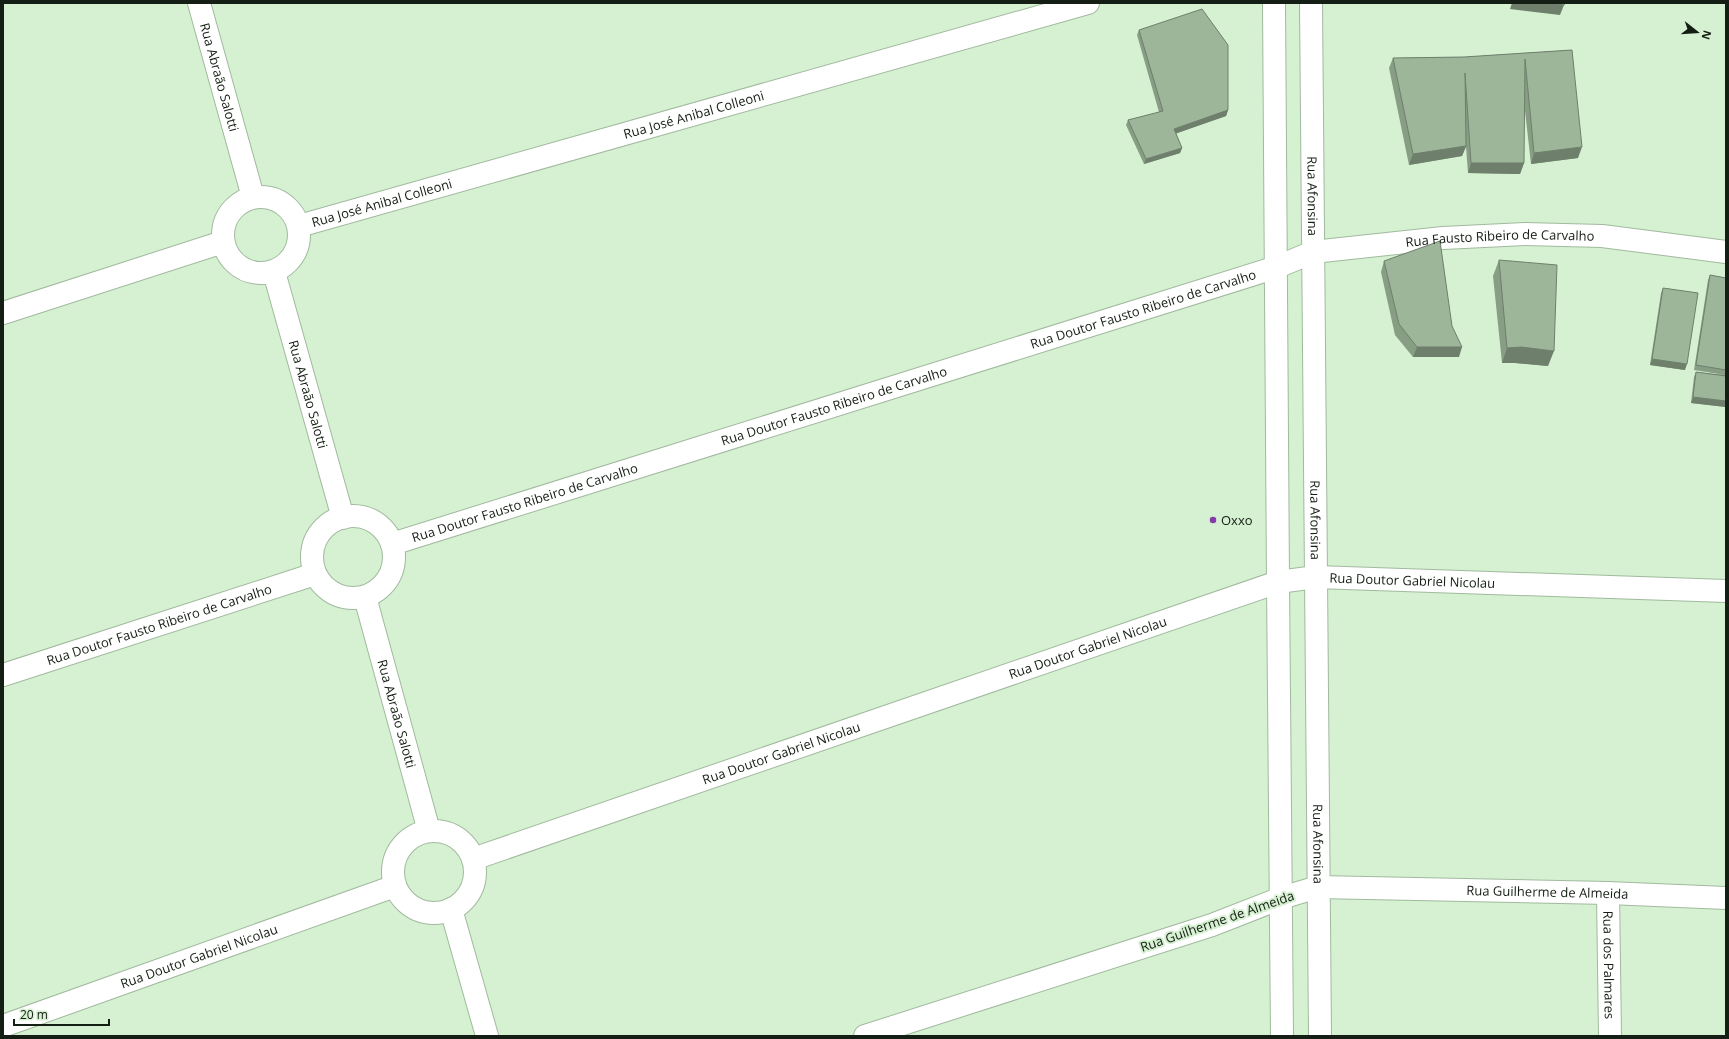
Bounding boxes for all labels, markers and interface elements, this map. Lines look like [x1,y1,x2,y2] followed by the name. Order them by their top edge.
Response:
[1677,12,1717,52] north arrow
[196,21,243,134] street label: Rua Abraão Salotti
[1699,29,1716,42] text: N
[621,86,766,143] street label: Rua José Anibal Colleoni
[1303,156,1322,236] street label: Rua Afonsina
[309,174,454,231] street label: Rua José Anibal Colleoni
[1404,225,1595,251] street label: Rua Fausto Ribeiro de Carvalho
[1028,265,1258,353] street label: Rua Doutor Fausto Ribeiro de Carvalho
[285,338,332,451] street label: Rua Abraão Salotti
[719,362,949,450] street label: Rua Doutor Fausto Ribeiro de Carvalho
[409,459,640,546] street label: Rua Doutor Fausto Ribeiro de Carvalho
[1306,480,1325,560] street label: Rua Afonsina
[1221,511,1253,529] place label: Oxxo
[1208,515,1218,525] marker: Oxxo
[1329,568,1496,592] street label: Rua Doutor Gabriel Nicolau
[44,580,274,669] street label: Rua Doutor Fausto Ribeiro de Carvalho
[1006,612,1169,683] street label: Rua Doutor Gabriel Nicolau
[373,657,420,770] street label: Rua Abraão Salotti
[700,717,863,788] street label: Rua Doutor Gabriel Nicolau
[1309,804,1328,884] street label: Rua Afonsina
[1466,881,1629,903] street label: Rua Guilherme de Almeida
[1138,886,1296,956] street label: Rua Guilherme de Almeida
[1599,911,1619,1019] street label: Rua dos Palmares
[118,920,280,992] street label: Rua Doutor Gabriel Nicolau
[14,1001,109,1027] scale bar
[20,1006,48,1023] text: 20 m

